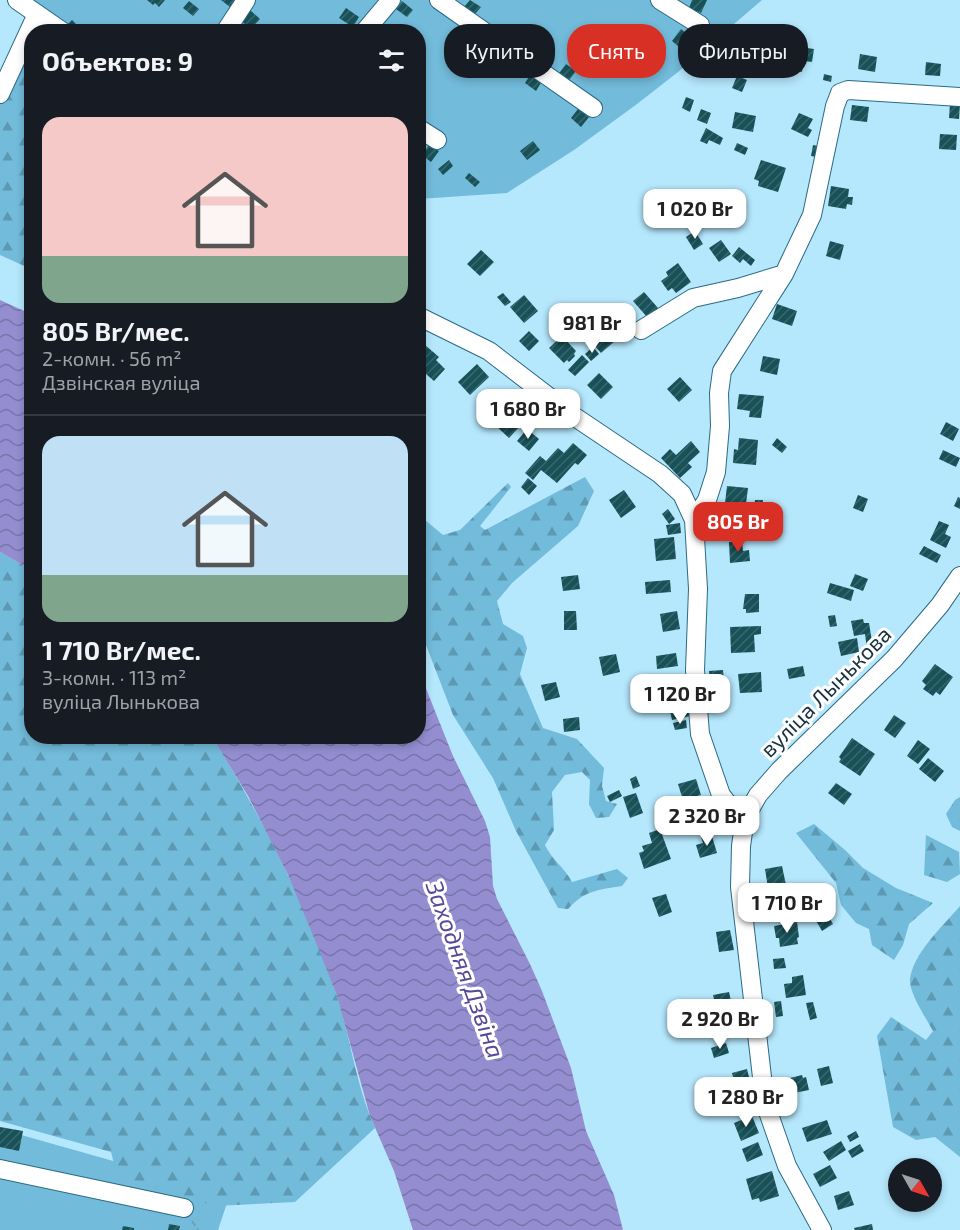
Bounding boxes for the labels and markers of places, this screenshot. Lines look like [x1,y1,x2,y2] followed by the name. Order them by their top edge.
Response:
[633,189,757,240] pin: 1 020 Br
[543,303,641,354] pin: 981 Br
[466,389,590,440] pin: 1 680 Br
[689,502,787,553] pin: 805 Br
[618,674,742,725] pin: 1 120 Br
[645,796,769,847] pin: 2 320 Br
[725,883,849,934] pin: 1 710 Br
[658,999,782,1050] pin: 2 920 Br
[684,1077,808,1128] pin: 1 280 Br

